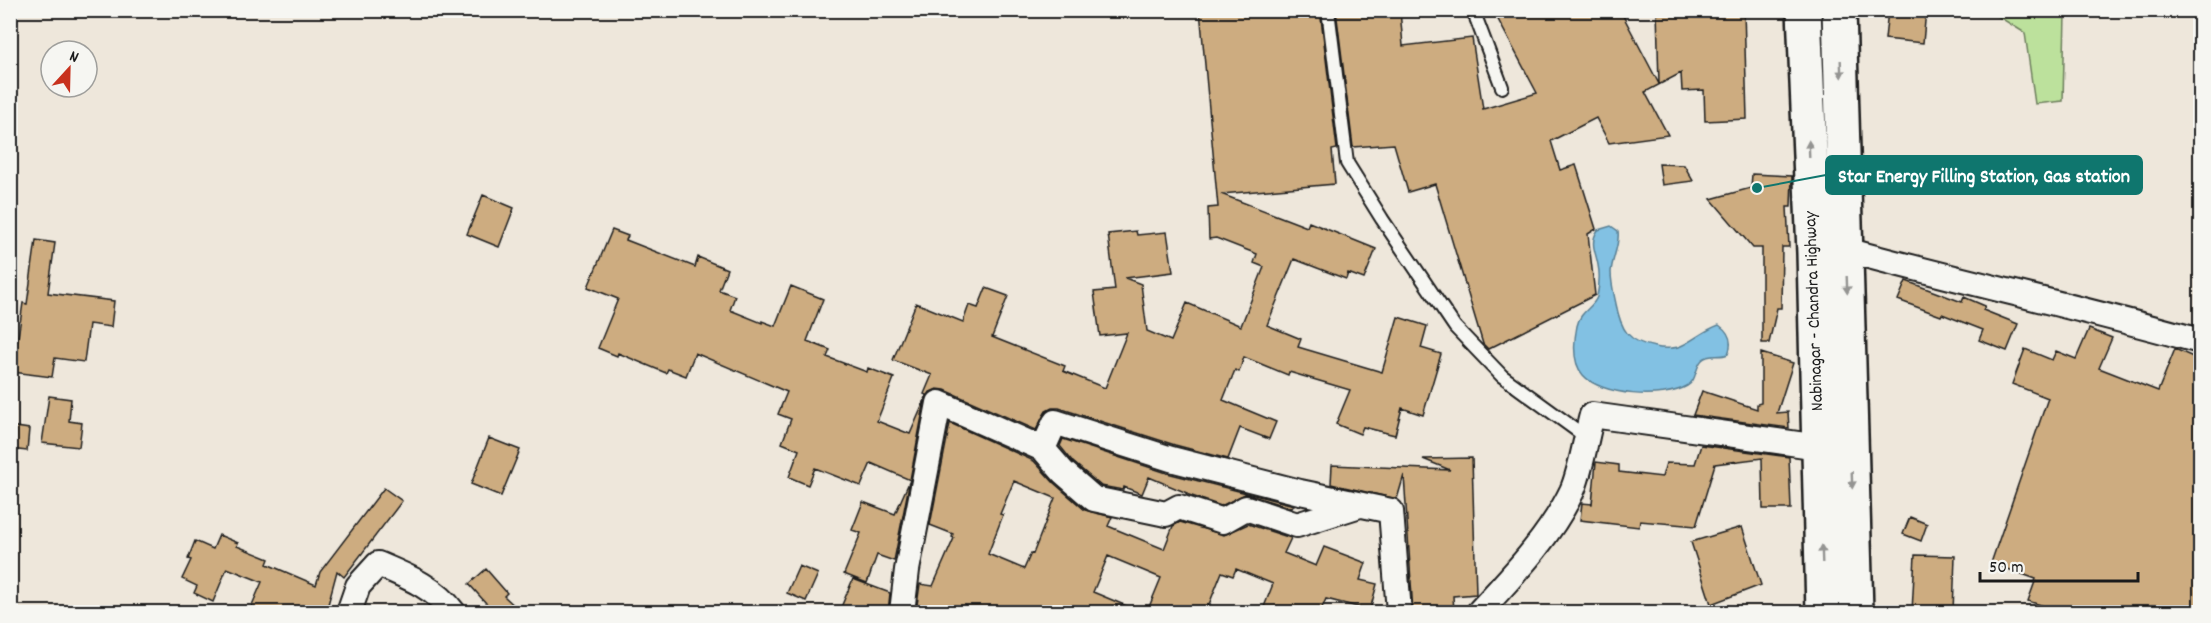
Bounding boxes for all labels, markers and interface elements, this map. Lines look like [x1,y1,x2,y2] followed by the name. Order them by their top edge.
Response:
[39,39,99,99] north arrow
[66,45,82,70] text: N
[1836,59,1845,78] one-way arrow
[1805,140,1814,159] one-way arrow
[1826,156,2142,194] callout: Star Energy Filling Station, Gas station
[1838,164,2130,192] text: Star Energy Filling Station, Gas station
[1799,210,1831,411] street label: Nabinagar - Chandra Highway
[1842,275,1851,294] one-way arrow
[1847,470,1857,489] one-way arrow
[1817,545,1826,564] one-way arrow
[1980,545,2138,583] scale bar
[1989,556,2024,581] text: 50 m

